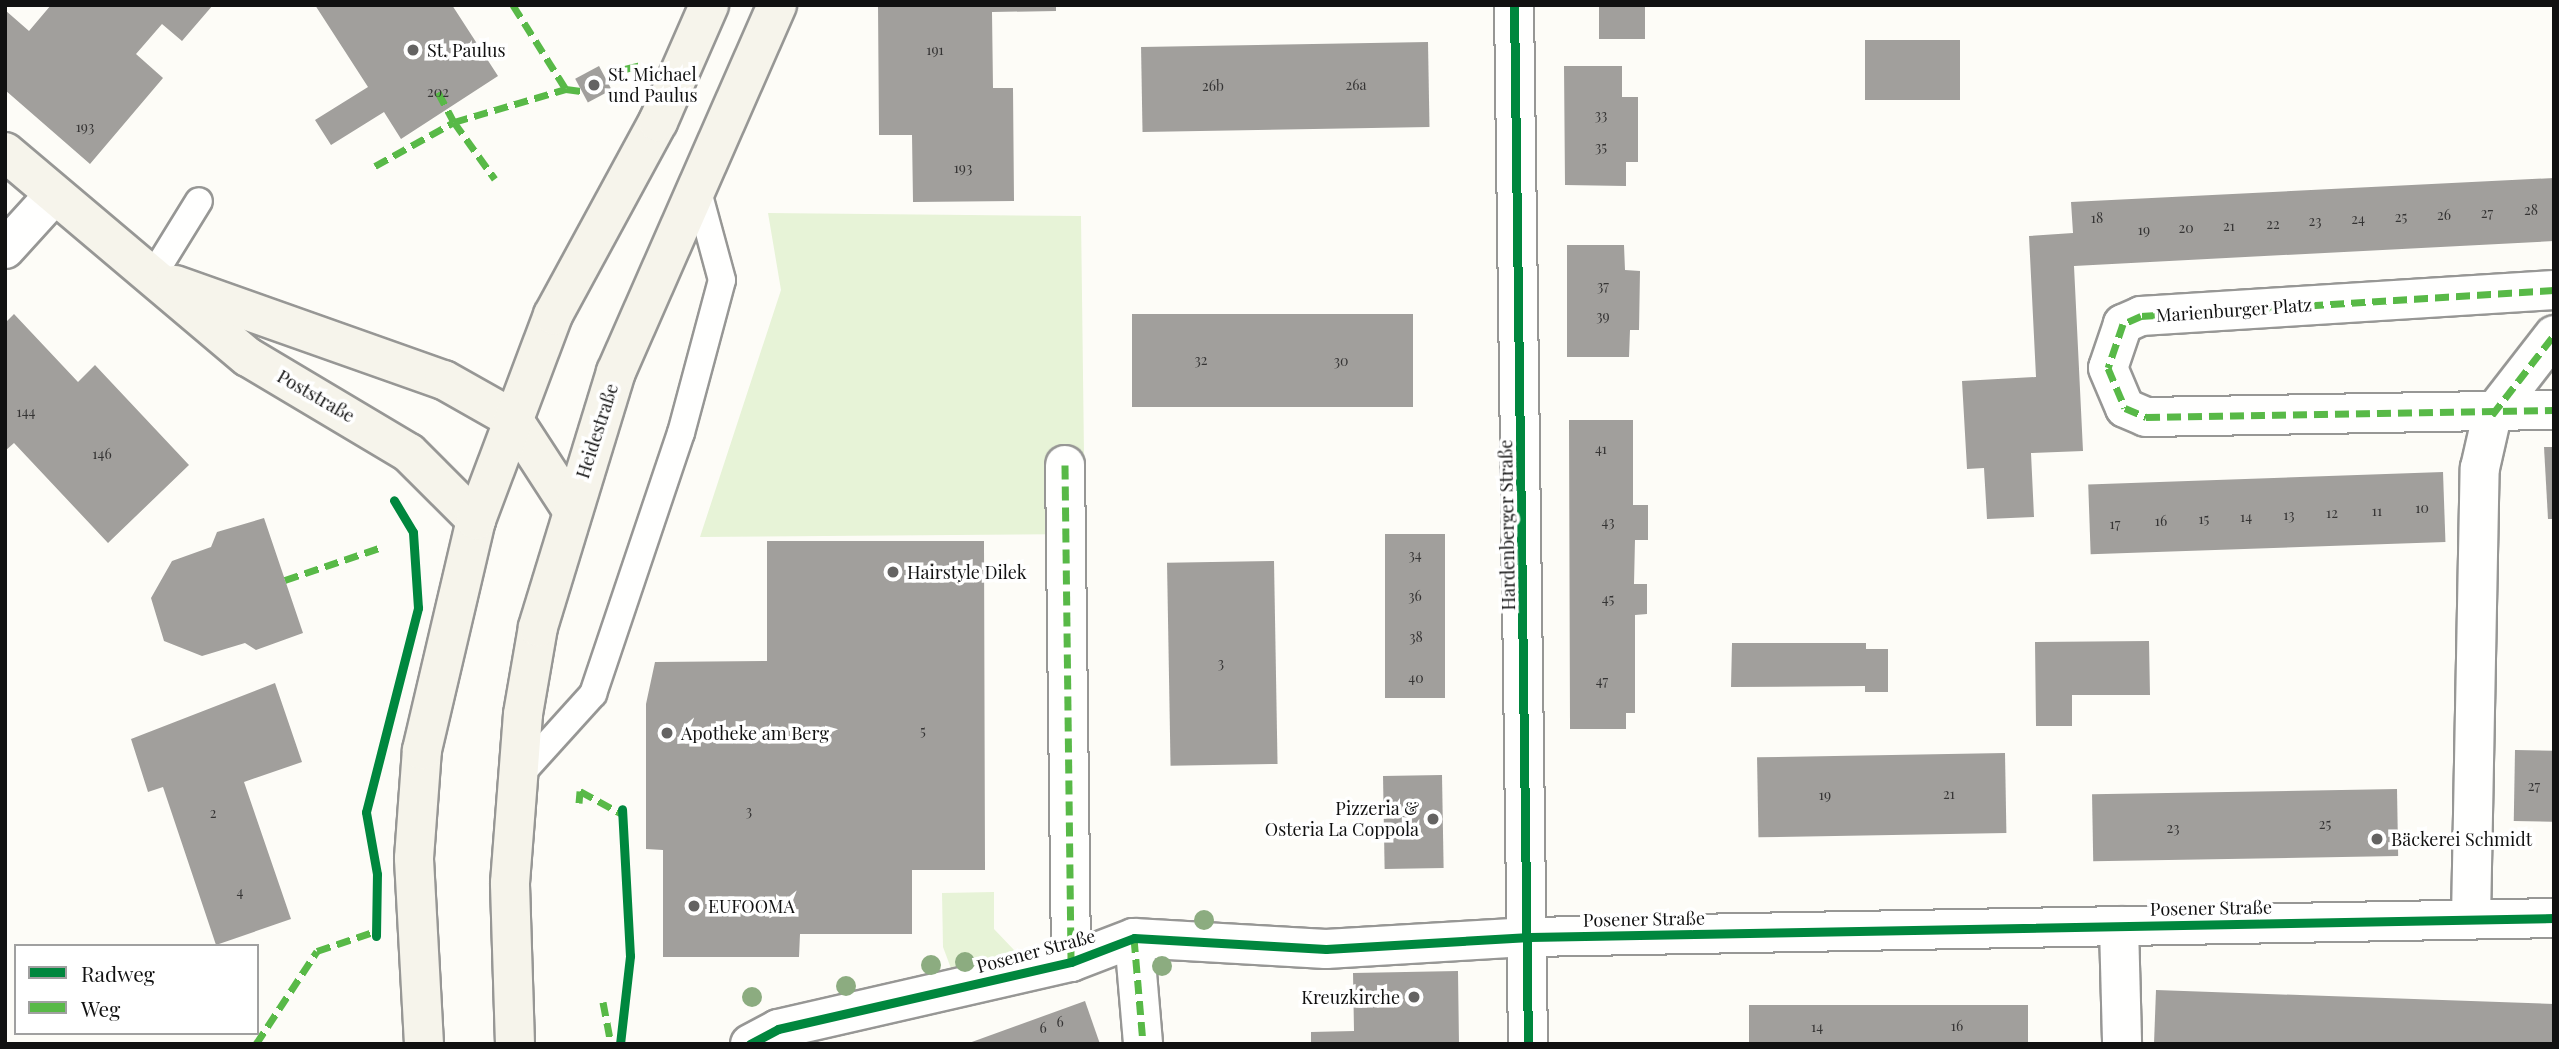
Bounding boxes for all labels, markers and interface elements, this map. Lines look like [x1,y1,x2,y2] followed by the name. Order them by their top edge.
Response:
[427,39,506,61] place label: St. Paulus
[405,42,421,58] marker: St. Paulus
[926,42,944,58] house number: 191
[608,64,698,106] place label: St. Michael und Paulus
[586,77,602,93] marker: St. Michael und Paulus
[1346,77,1366,93] house number: 26a
[1202,78,1224,94] house number: 26b
[427,84,449,100] house number: 202
[1595,107,1607,123] house number: 33
[76,119,94,135] house number: 193
[1595,139,1607,155] house number: 35
[954,160,972,176] house number: 193
[2524,202,2538,218] house number: 28
[2481,205,2493,221] house number: 27
[2437,207,2451,223] house number: 26
[2395,209,2407,225] house number: 25
[2091,210,2103,226] house number: 18
[2351,211,2365,227] house number: 24
[2308,213,2322,229] house number: 23
[2266,216,2280,232] house number: 22
[2223,218,2235,234] house number: 21
[2178,220,2194,236] house number: 20
[2138,222,2150,238] house number: 19
[1597,278,1609,294] house number: 37
[2155,294,2313,326] street label: Marienburger Platz
[1596,308,1610,324] house number: 39
[1194,352,1208,368] house number: 32
[1334,353,1348,369] house number: 30
[274,365,358,427] street label: Poststraße
[572,381,622,481] street label: Heidestraße
[16,404,36,420] house number: 144
[1495,439,1519,611] street label: Hardenberger Straße
[1595,441,1607,457] house number: 41
[92,446,112,462] house number: 146
[2415,500,2429,516] house number: 10
[2372,503,2382,519] house number: 11
[2326,505,2338,521] house number: 12
[2283,507,2295,523] house number: 13
[2240,509,2252,525] house number: 14
[2199,511,2209,527] house number: 15
[2155,513,2167,529] house number: 16
[1602,514,1614,530] house number: 43
[2110,516,2120,532] house number: 17
[1408,547,1422,563] house number: 34
[907,561,1027,583] place label: Hairstyle Dilek
[885,564,901,580] marker: Hairstyle Dilek
[1408,588,1422,604] house number: 36
[1602,591,1614,607] house number: 45
[1409,629,1423,645] house number: 38
[1218,655,1224,671] house number: 3
[1408,670,1424,686] house number: 40
[1596,673,1608,689] house number: 47
[681,722,829,744] place label: Apotheke am Berg
[920,723,926,739] house number: 5
[659,725,675,741] marker: Apotheke am Berg
[2528,778,2540,794] house number: 27
[1943,786,1955,802] house number: 21
[1819,787,1831,803] house number: 19
[1264,798,1419,840] place label: Pizzeria & Osteria La Coppola
[746,803,752,819] house number: 3
[210,805,216,821] house number: 2
[1425,811,1441,827] marker: Pizzeria & Osteria La Coppola
[2319,816,2331,832] house number: 25
[2166,820,2180,836] house number: 23
[2391,828,2532,850] place label: Bäckerei Schmidt
[2369,831,2385,847] marker: Bäckerei Schmidt
[237,884,243,900] house number: 4
[708,895,795,917] place label: EUFOOMA
[2150,896,2272,920] street label: Posener Straße
[686,898,702,914] marker: EUFOOMA
[1583,907,1705,931] street label: Posener Straße
[974,925,1098,977] street label: Posener Straße
[14,944,259,1035] legend
[81,959,155,987] text: Radweg
[1301,986,1400,1008] place label: Kreuzkirche
[1406,989,1422,1005] marker: Kreuzkirche
[81,994,120,1022] text: Weg
[1056,1014,1064,1030] house number: 6
[1951,1018,1963,1034] house number: 16
[1811,1019,1823,1035] house number: 14
[1039,1020,1047,1036] house number: 6

